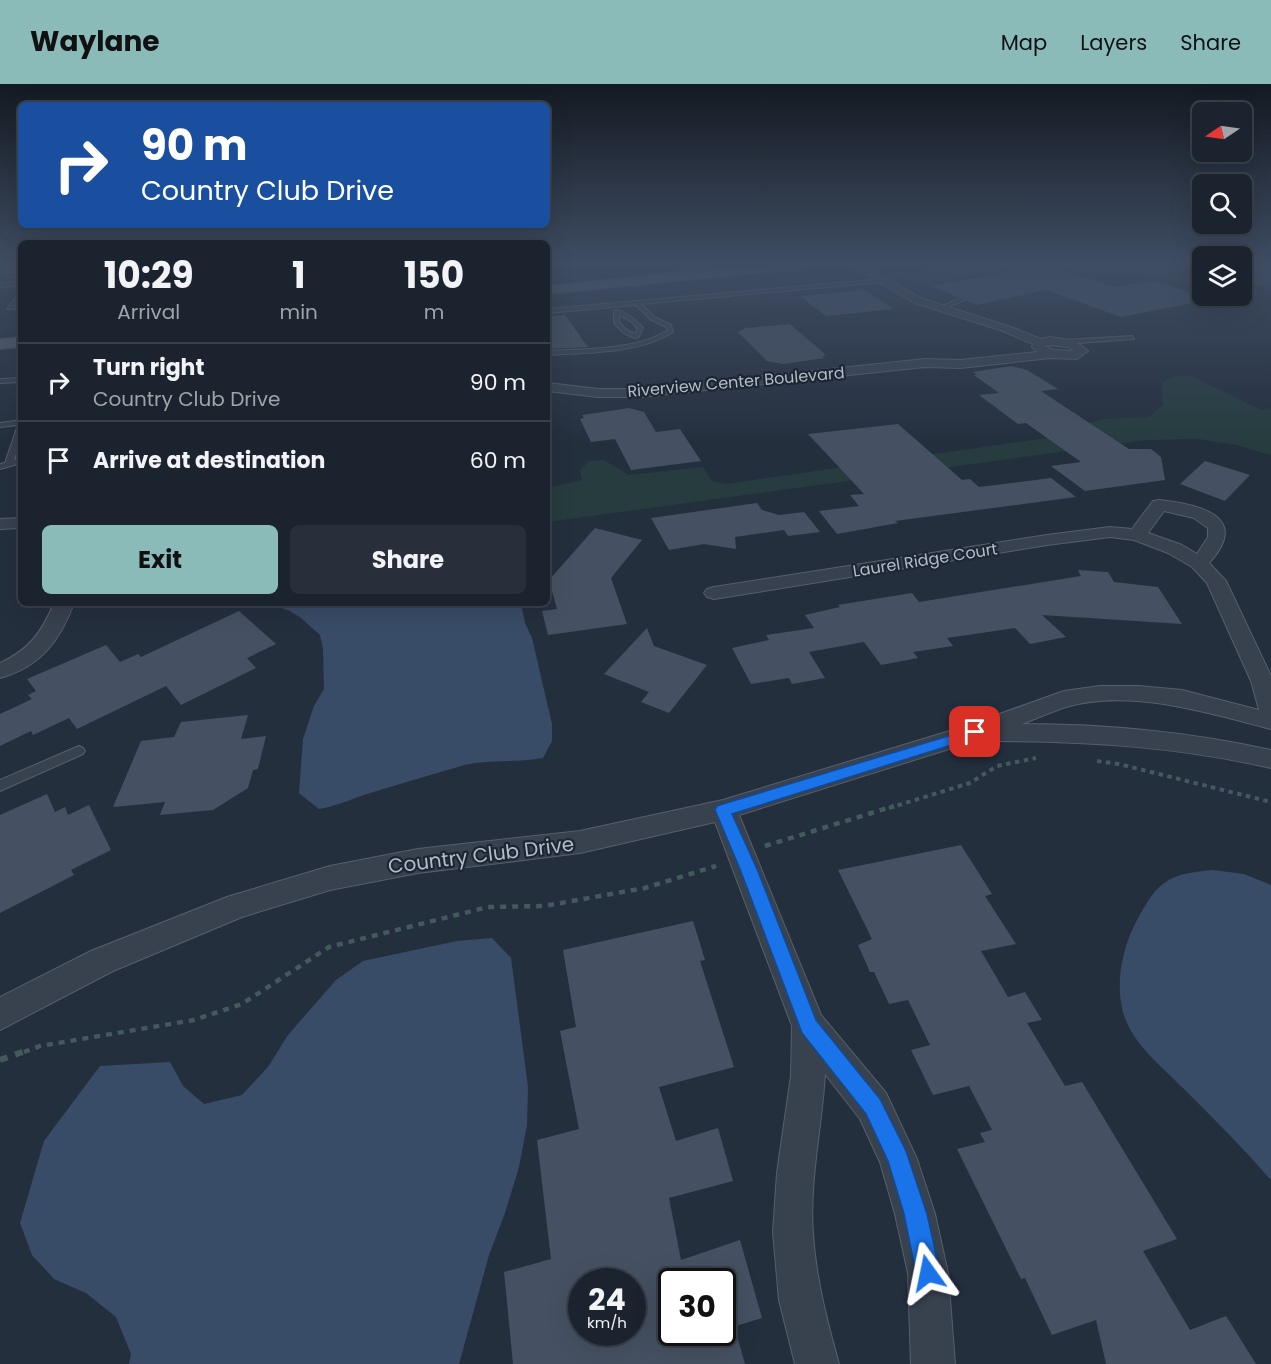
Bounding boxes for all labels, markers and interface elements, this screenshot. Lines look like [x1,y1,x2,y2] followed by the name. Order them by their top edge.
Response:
[30,22,160,61] text: Waylane
[1001,28,1047,57] text: Map
[1080,28,1147,57] text: Layers
[1180,28,1241,57] text: Share
[1192,102,1252,162] north arrow
[1192,102,1252,306] map controls
[141,116,248,175] text: 90 m
[42,126,120,204] icon: right
[141,172,394,209] text: Country Club Drive
[1192,174,1252,234] button: search
[1192,246,1252,306] button: layers
[104,250,194,301] text: 10:29
[292,250,306,301] text: 1
[404,250,464,301] text: 150
[117,298,180,326] text: Arrival
[280,298,318,326] text: min
[424,298,444,326] text: m
[93,352,204,383] text: Turn right
[626,361,846,403] street label: Riverview Center Boulevard
[42,366,75,399] icon: right
[470,367,526,398] text: 90 m
[93,385,280,413] text: Country Club Drive
[42,444,75,477] icon: arrive
[93,445,325,476] text: Arrive at destination
[470,445,526,476] text: 60 m
[42,525,278,594] button: Exit
[290,525,526,594] button: Share
[851,537,999,583] street label: Laurel Ridge Court
[949,706,1000,757] pin
[958,715,991,748] icon: arrive
[386,830,576,880] street label: Country Club Drive
[896,1241,960,1305] position arrow
[658,1268,736,1346] speed limit sign: 30
[588,1278,626,1321] text: 24
[587,1312,627,1333] text: km/h

